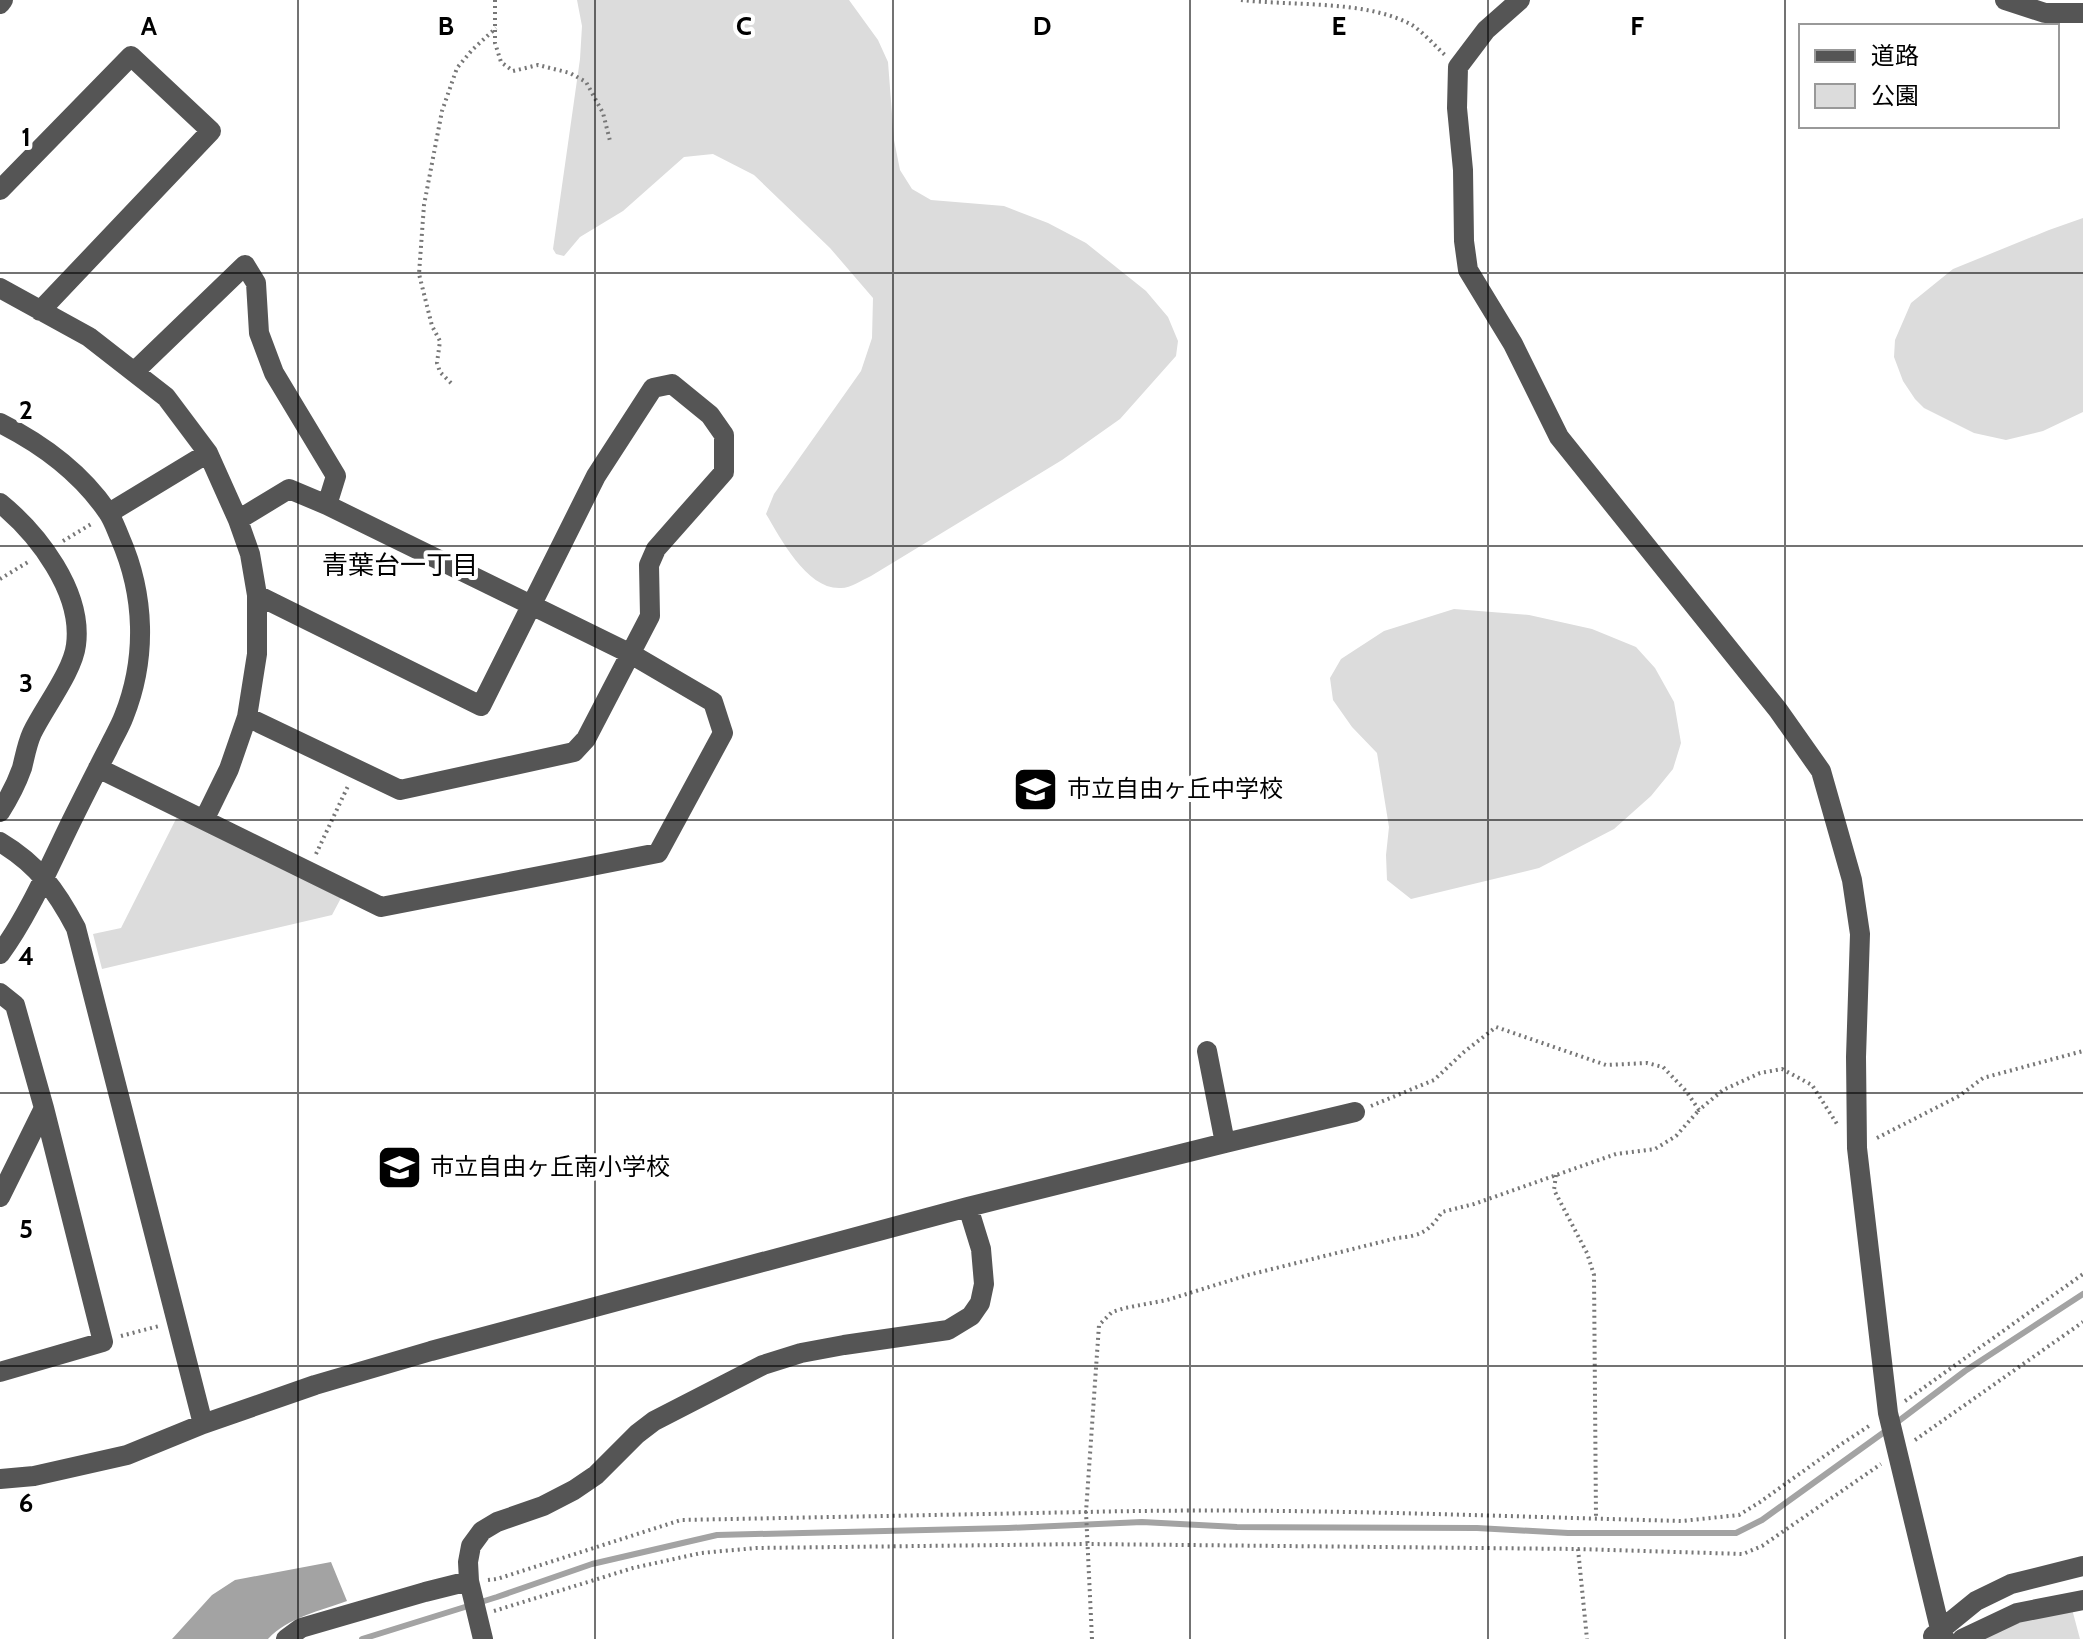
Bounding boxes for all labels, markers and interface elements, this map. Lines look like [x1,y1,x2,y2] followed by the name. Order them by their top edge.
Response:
[141,10,158,42] text: A
[438,10,454,42] text: B
[736,10,752,42] text: C
[1033,10,1051,42] text: D
[1332,10,1346,42] text: E
[1630,10,1644,42] text: F
[1799,24,2059,128] legend
[1871,41,1919,70] text: 道路
[1871,81,1919,110] text: 公園
[21,121,31,153] text: 1
[19,394,33,426] text: 2
[322,549,478,581] district label: 青葉台一丁目
[19,667,33,699] text: 3
[1012,765,1060,813] school or university icon: 市立自由ヶ丘中学校
[1067,774,1283,803] place label: 市立自由ヶ丘中学校
[18,940,34,972] text: 4
[375,1143,423,1191] school or university icon: 市立自由ヶ丘南小学校
[430,1152,670,1181] place label: 市立自由ヶ丘南小学校
[19,1213,33,1245] text: 5
[19,1487,33,1519] text: 6

